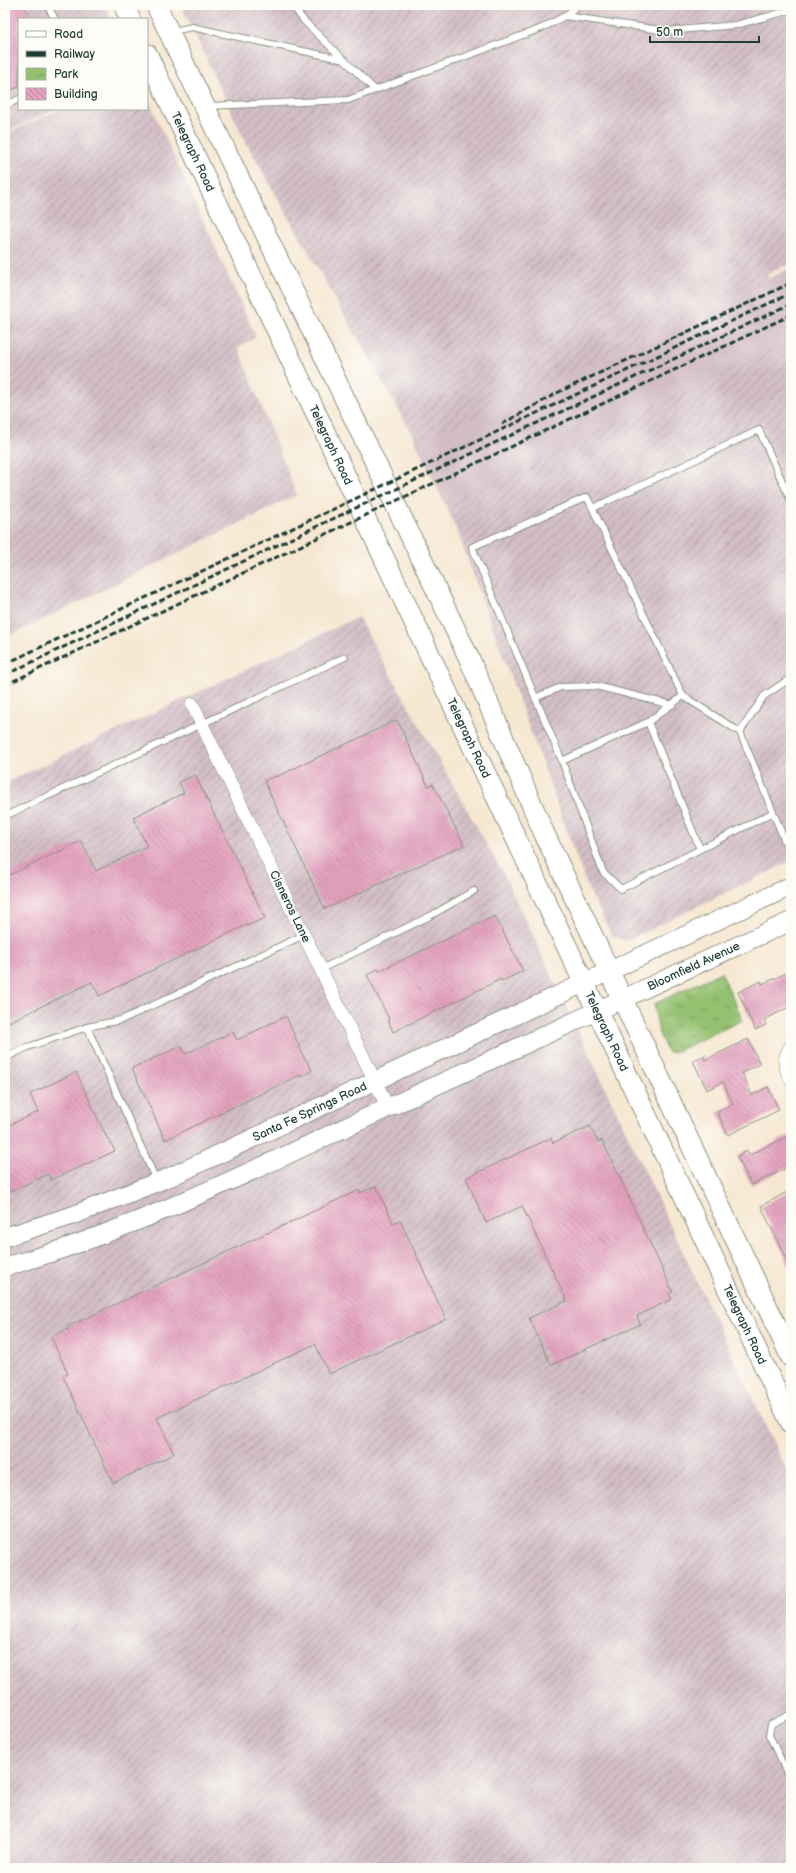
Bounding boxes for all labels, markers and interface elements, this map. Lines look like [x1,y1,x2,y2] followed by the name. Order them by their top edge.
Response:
[18,18,148,110] legend
[650,18,759,44] scale bar
[656,25,683,40] text: 50 m
[54,27,83,42] text: Road
[54,47,96,62] text: Railway
[54,67,78,82] text: Park
[54,87,98,102] text: Building
[167,110,218,194] street label: Telegraph Road
[305,403,356,488] street label: Telegraph Road
[443,696,494,781] street label: Telegraph Road
[266,868,314,945] street label: Cisneros Lane
[645,939,742,994] street label: Bloomfield Avenue
[581,989,632,1074] street label: Telegraph Road
[250,1079,370,1145] street label: Santa Fe Springs Road
[719,1282,769,1367] street label: Telegraph Road

